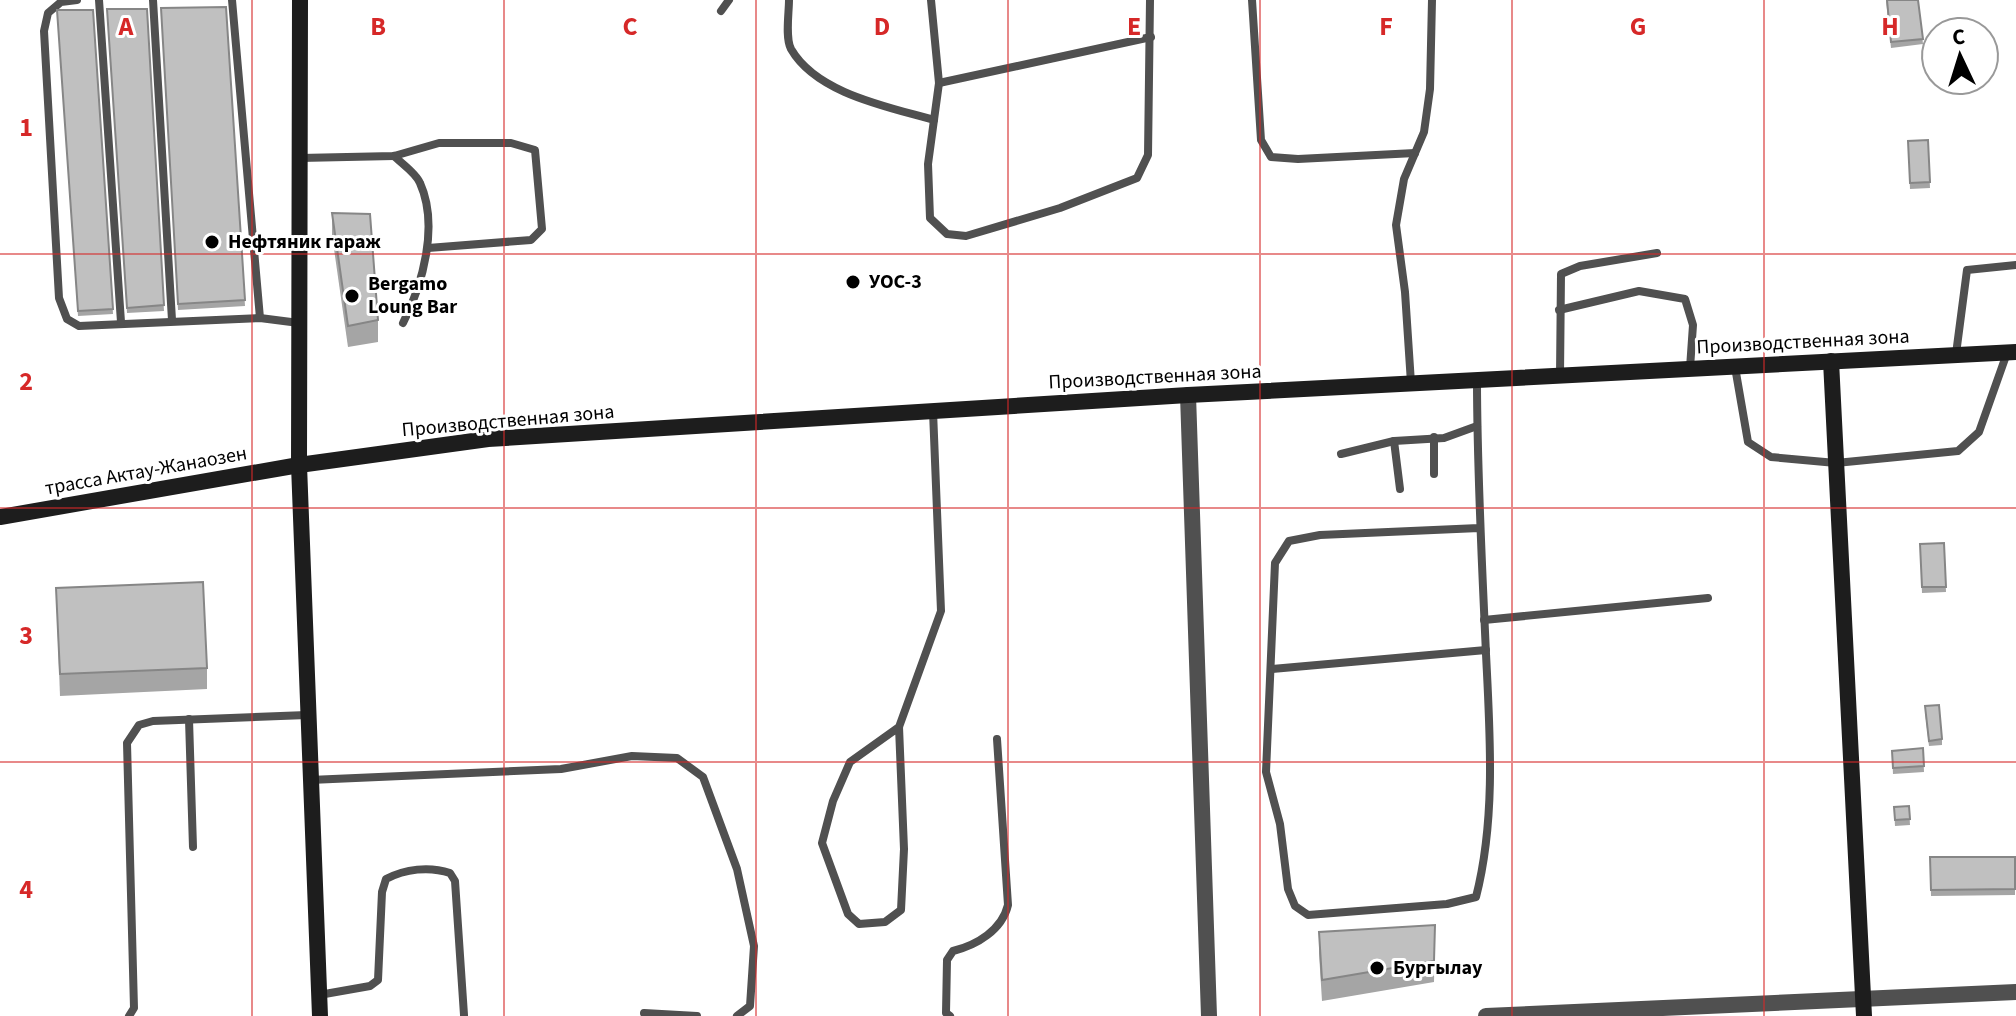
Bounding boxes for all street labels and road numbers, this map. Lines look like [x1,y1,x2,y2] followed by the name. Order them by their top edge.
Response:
[1696,322,1910,362] street label: Производственная зона
[1048,357,1262,397] street label: Производственная зона
[401,398,615,444] street label: Производственная зона
[43,439,249,503] street label: трасса Актау-Жанаозен

